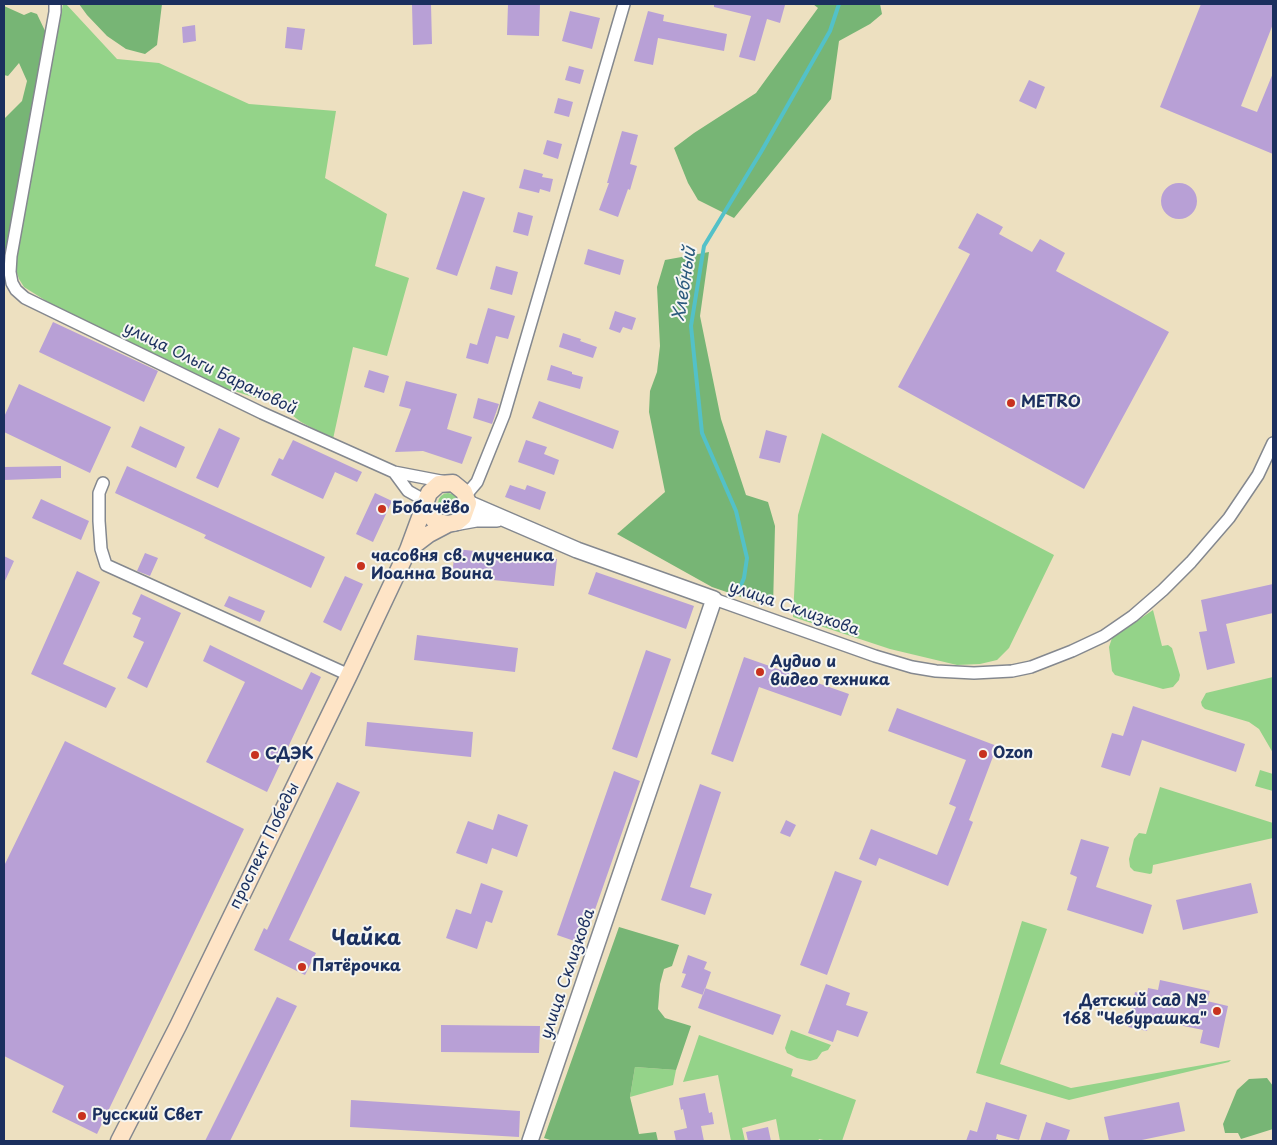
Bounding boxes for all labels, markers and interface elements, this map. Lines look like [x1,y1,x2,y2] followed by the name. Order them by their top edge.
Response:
[668,245,702,323] water label: Хлебный
[120,319,300,419] street label: улица Ольги Барановой
[1021,393,1081,413] place label: METRO
[1005,397,1017,409] marker: METRO
[392,499,470,519] place label: Бобачёво
[376,503,388,515] marker: Бобачёво
[371,547,554,585] place label: часовня св. мученика Иоанна Воина
[355,560,367,572] marker: часовня св. мученика Иоанна Воина
[726,578,862,640] street label: улица Склизкова
[770,653,890,691] place label: Аудио и видео техника
[754,666,766,678] marker: Аудио и видео техника
[993,744,1033,764] place label: Ozon
[265,745,313,765] place label: СДЭК
[977,748,989,760] marker: Ozon
[249,749,261,761] marker: СДЭК
[226,780,304,912] street label: проспект Победы
[537,906,599,1042] street label: улица Склизкова
[331,926,401,952] district label: Чайка
[312,957,401,977] place label: Пятёрочка
[296,961,308,973] marker: Пятёрочка
[1062,992,1207,1030] place label: Детский сад № 168 "Чебурашка"
[1211,1005,1223,1017] marker: Детский сад № 168 "Чебурашка"
[92,1106,202,1126] place label: Русский Свет
[76,1110,88,1122] marker: Русский Свет

